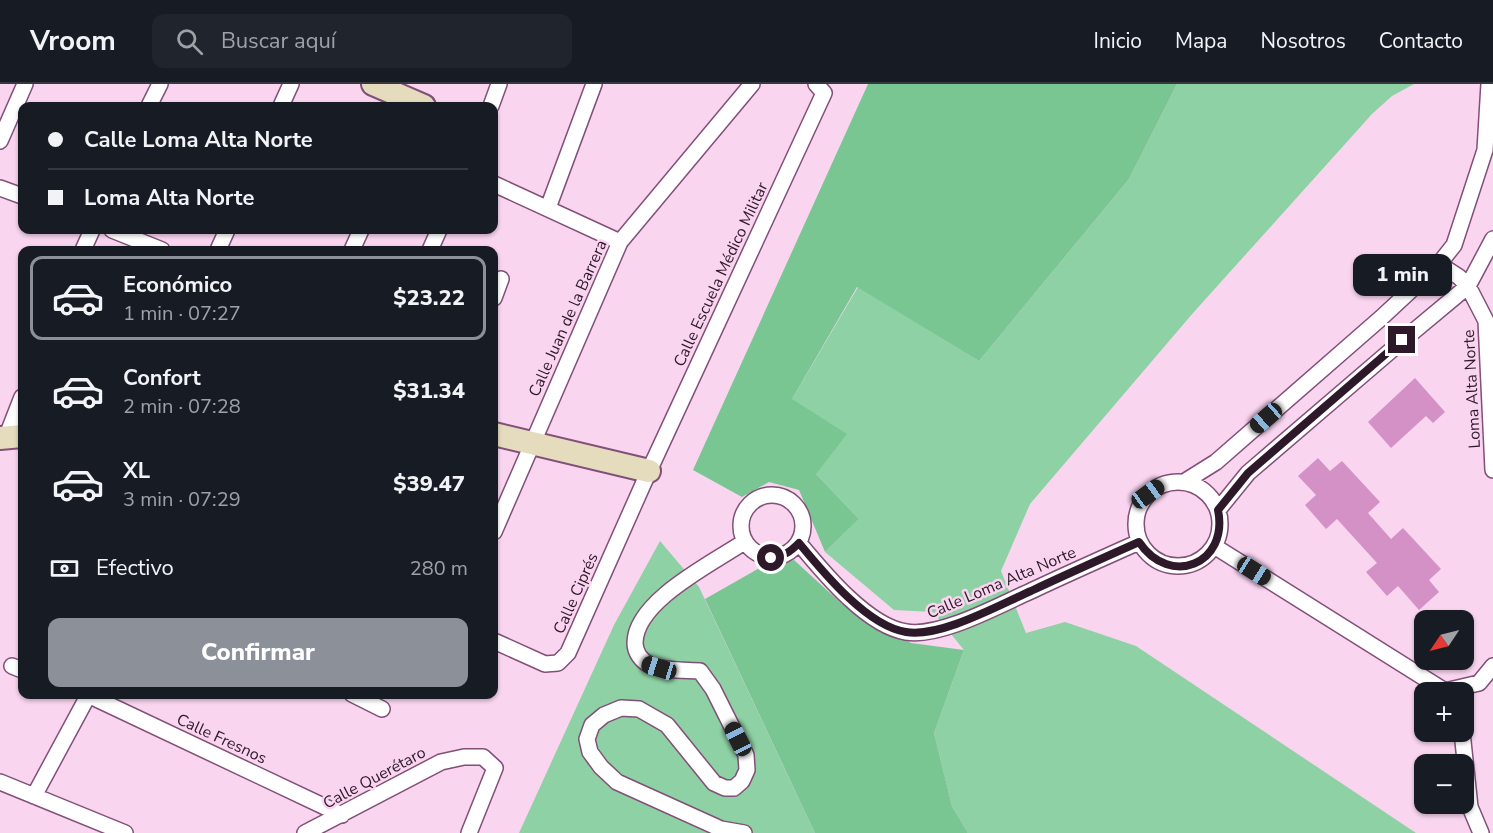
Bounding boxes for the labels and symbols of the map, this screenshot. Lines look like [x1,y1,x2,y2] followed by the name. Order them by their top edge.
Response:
[668,178,774,370] street label: Calle Escuela Médico Militar
[523,237,612,400] street label: Calle Juan de la Barrera
[1352,253,1452,295] callout: 1 min
[1388,326,1415,353] route end
[1458,329,1486,449] street label: Loma Alta Norte
[1247,399,1285,437] car
[1128,476,1168,512] car
[923,542,1079,624] street label: Calle Loma Alta Norte
[757,544,784,571] route start
[548,549,604,637] street label: Calle Ciprés
[1234,554,1274,588] car
[1414,610,1474,670] north arrow
[639,654,679,682] car
[173,708,270,769] street label: Calle Fresnos
[722,719,754,759] car
[319,741,430,814] street label: Calle Querétaro

